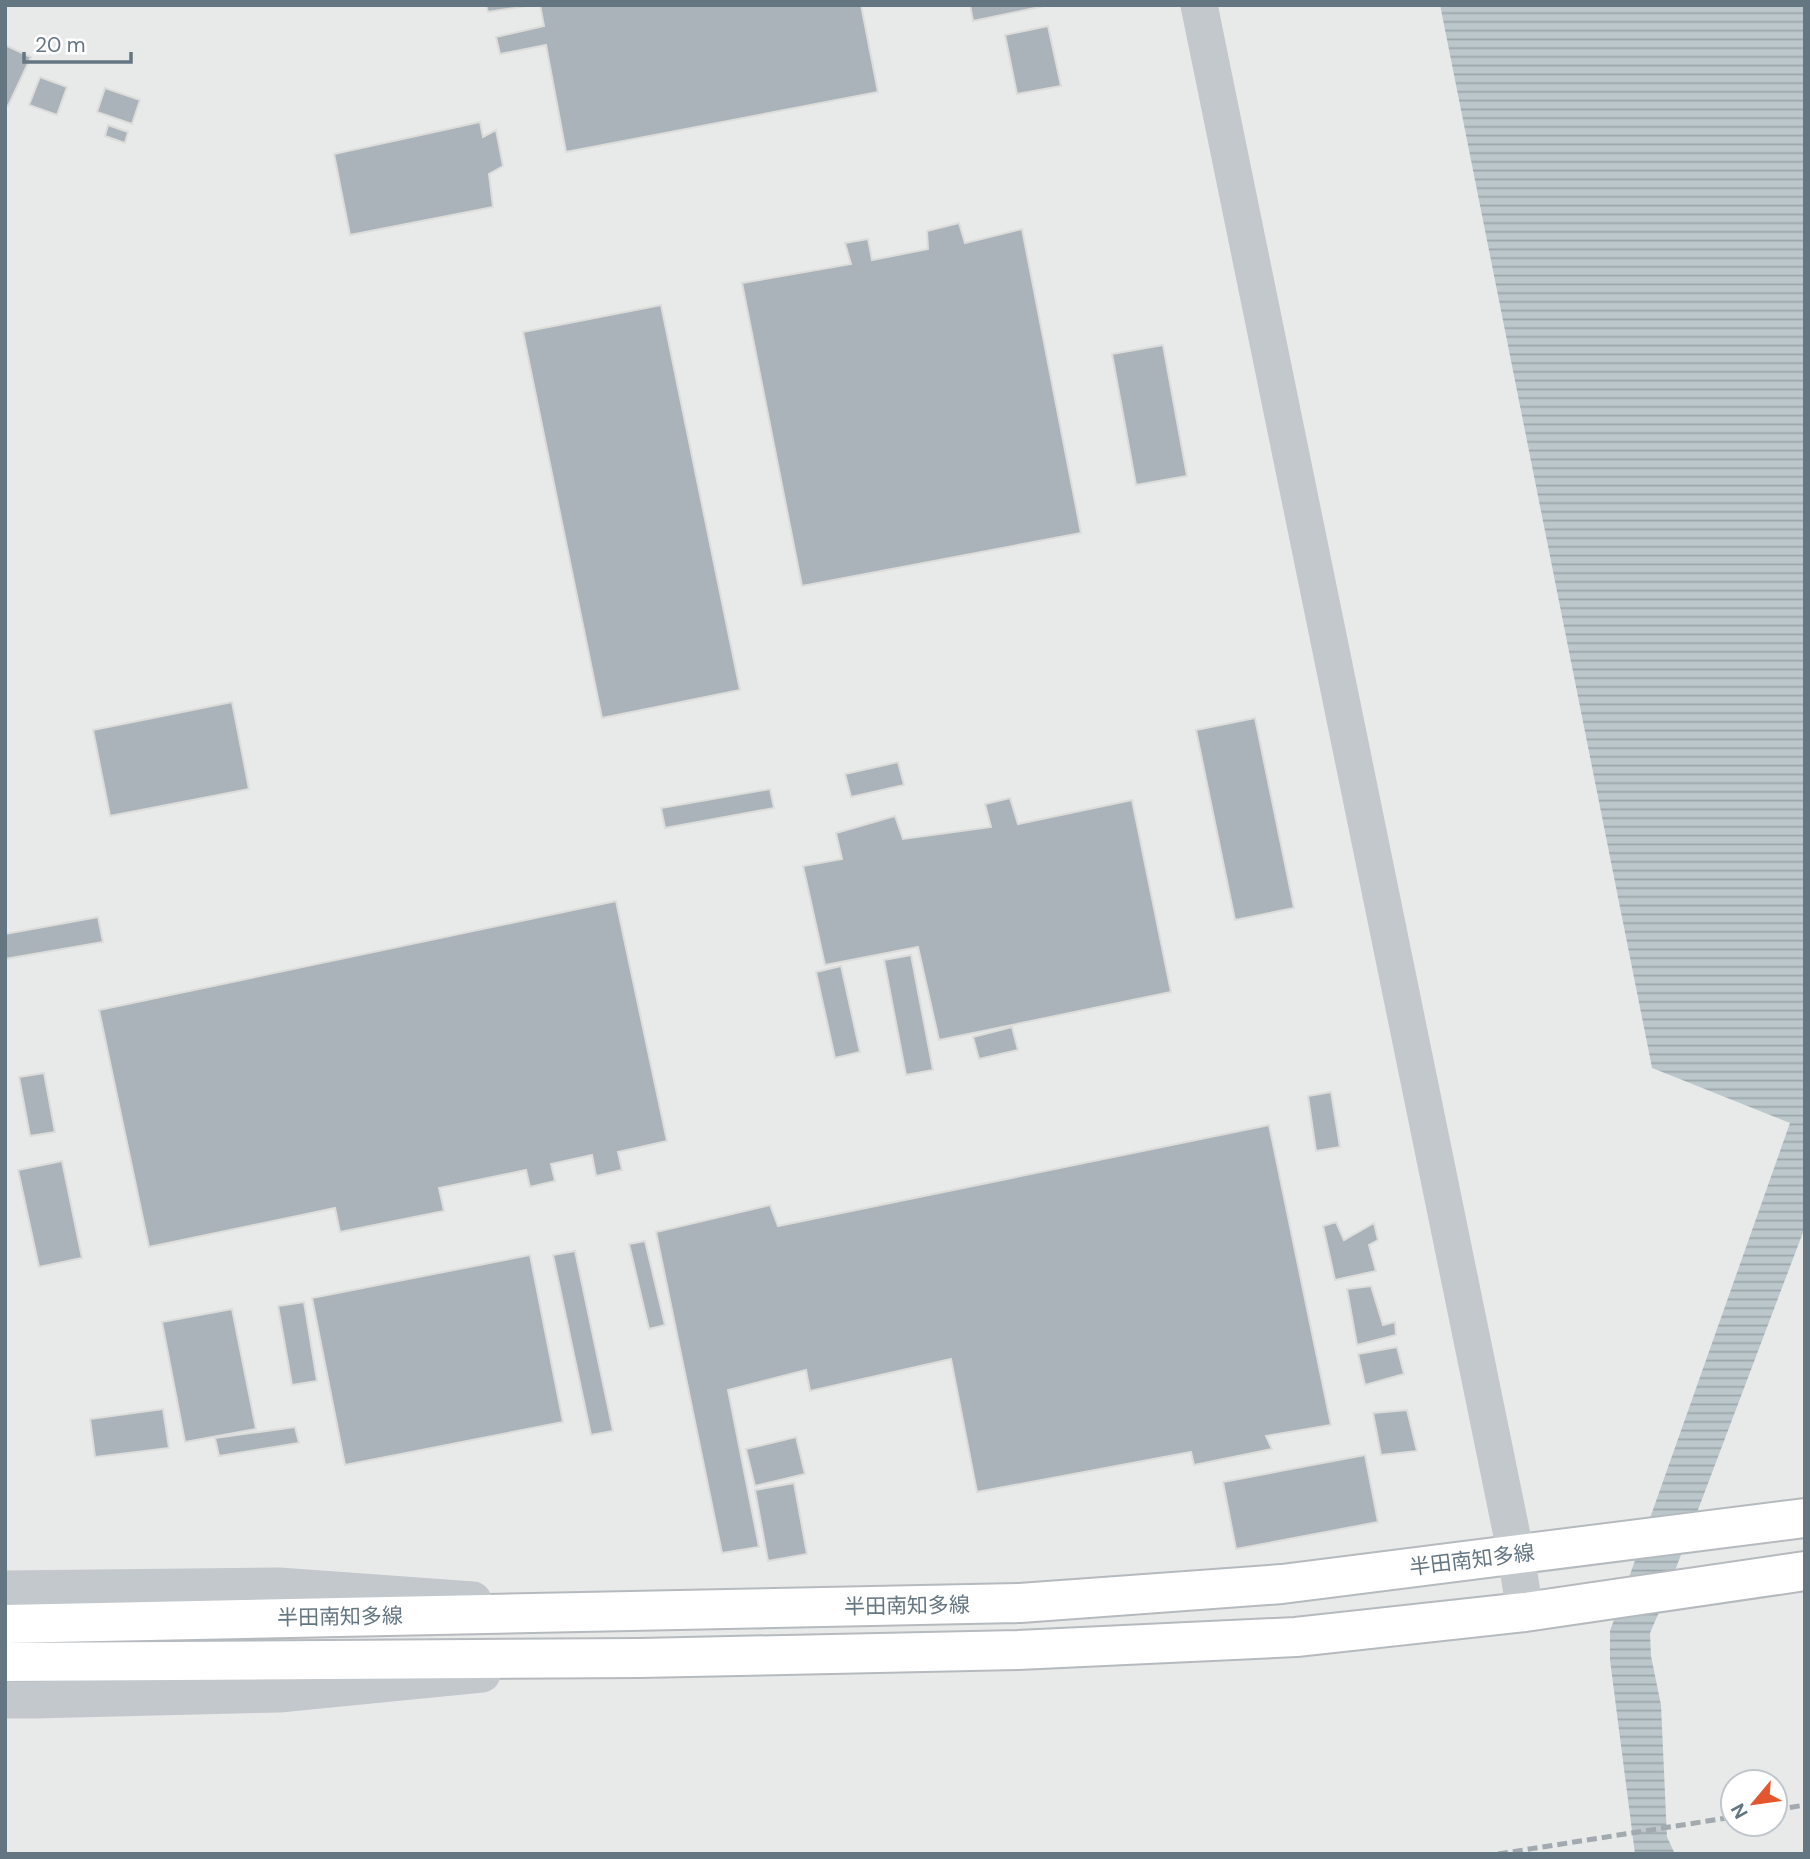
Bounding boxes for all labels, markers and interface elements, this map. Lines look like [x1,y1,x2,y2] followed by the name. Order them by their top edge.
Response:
[24,21,131,65] scale bar
[35,31,86,59] text: 20 m
[1408,1538,1536,1582] street label: 半田南知多線
[844,1591,970,1621] street label: 半田南知多線
[277,1602,403,1632] street label: 半田南知多線
[1719,1768,1789,1838] north arrow
[1725,1799,1754,1823] text: N

